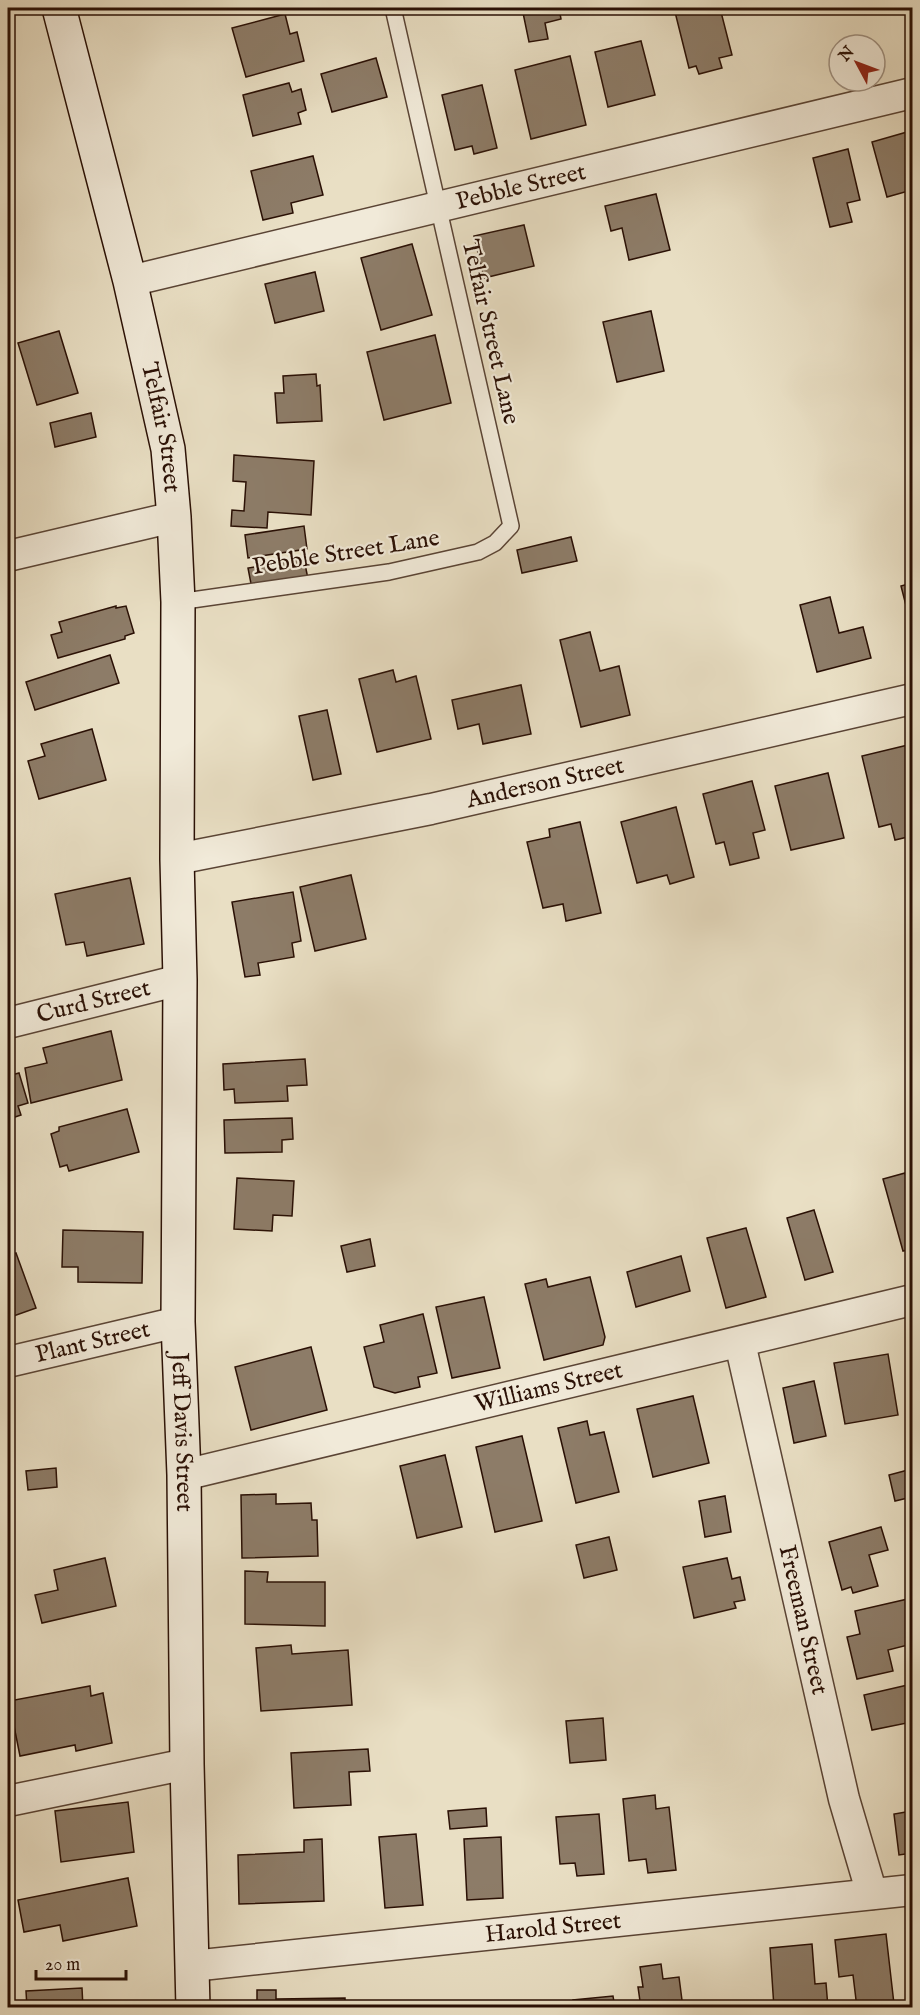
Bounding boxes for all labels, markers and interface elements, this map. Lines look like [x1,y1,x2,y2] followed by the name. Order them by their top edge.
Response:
[827,33,887,93] north arrow
[834,43,859,67] text: N
[453,156,589,218] street label: Pebble Street
[454,237,526,427] street label: Telfair Street Lane
[133,359,187,494] street label: Telfair Street
[250,523,442,583] street label: Pebble Street Lane
[462,750,627,816] street label: Anderson Street
[33,973,153,1031] street label: Curd Street
[32,1314,153,1371] street label: Plant Street
[164,1349,200,1512] street label: Jeff Davis Street
[472,1355,626,1420] street label: Williams Street
[771,1542,835,1698] street label: Freeman Street
[483,1905,623,1950] street label: Harold Street
[36,1943,126,1981] scale bar
[45,1954,80,1977] text: 20 m

